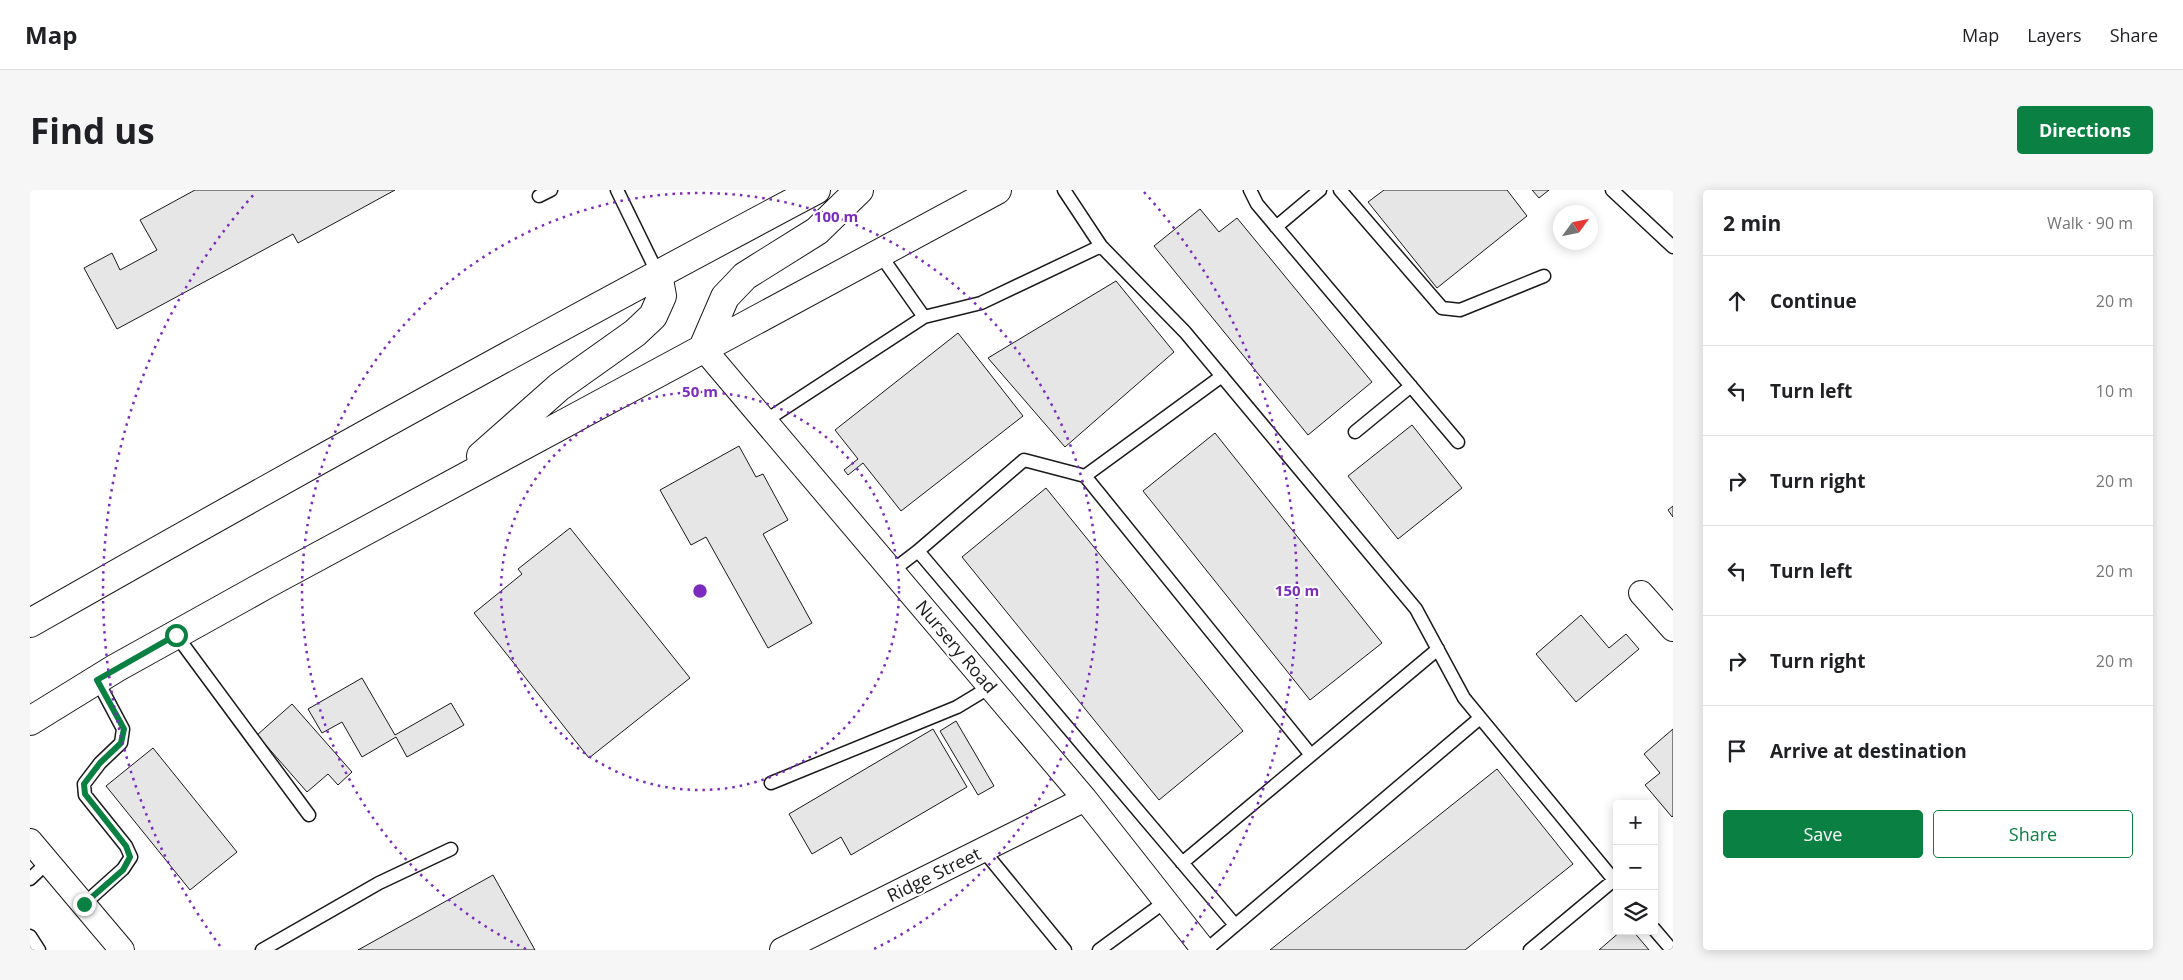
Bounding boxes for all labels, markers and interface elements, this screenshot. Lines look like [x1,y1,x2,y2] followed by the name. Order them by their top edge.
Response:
[25,18,77,51] text: Map
[1962,23,1999,47] text: Map
[2027,23,2082,47] text: Layers
[2110,23,2158,47] text: Share
[2017,106,2153,154] button: Directions
[30,107,155,154] text: Find us
[1553,205,1598,250] north arrow
[814,206,858,226] text: 100 m
[1723,209,1781,237] text: 2 min
[2047,212,2133,234] text: Walk · 90 m
[1723,287,1751,315] icon: ahead
[1770,288,1857,314] text: Continue
[2096,290,2133,312] text: 20 m
[1723,377,1751,405] icon: left
[1770,378,1852,404] text: Turn left
[2096,380,2133,402] text: 10 m
[682,381,718,401] text: 50 m
[1723,467,1751,495] icon: right
[1770,468,1865,494] text: Turn right
[2096,470,2133,492] text: 20 m
[1723,557,1751,585] icon: left
[1770,558,1852,584] text: Turn left
[2096,560,2133,582] text: 20 m
[1275,580,1319,600] text: 150 m
[691,582,709,600] centre of rings
[911,595,1003,698] street label: Nursery Road
[165,624,188,647] route start
[1723,647,1751,675] icon: right
[1770,648,1865,674] text: Turn right
[2096,650,2133,672] text: 20 m
[1723,737,1751,765] icon: arrive
[1770,738,1967,764] text: Arrive at destination
[1613,800,1658,935] map controls
[1613,800,1658,845] button: +
[1723,810,1923,858] button: Save
[1933,810,2133,858] button: Share
[883,841,984,907] street label: Ridge Street
[1613,845,1658,890] button: −
[1613,890,1658,935] button: layers
[73,893,96,916] route end

